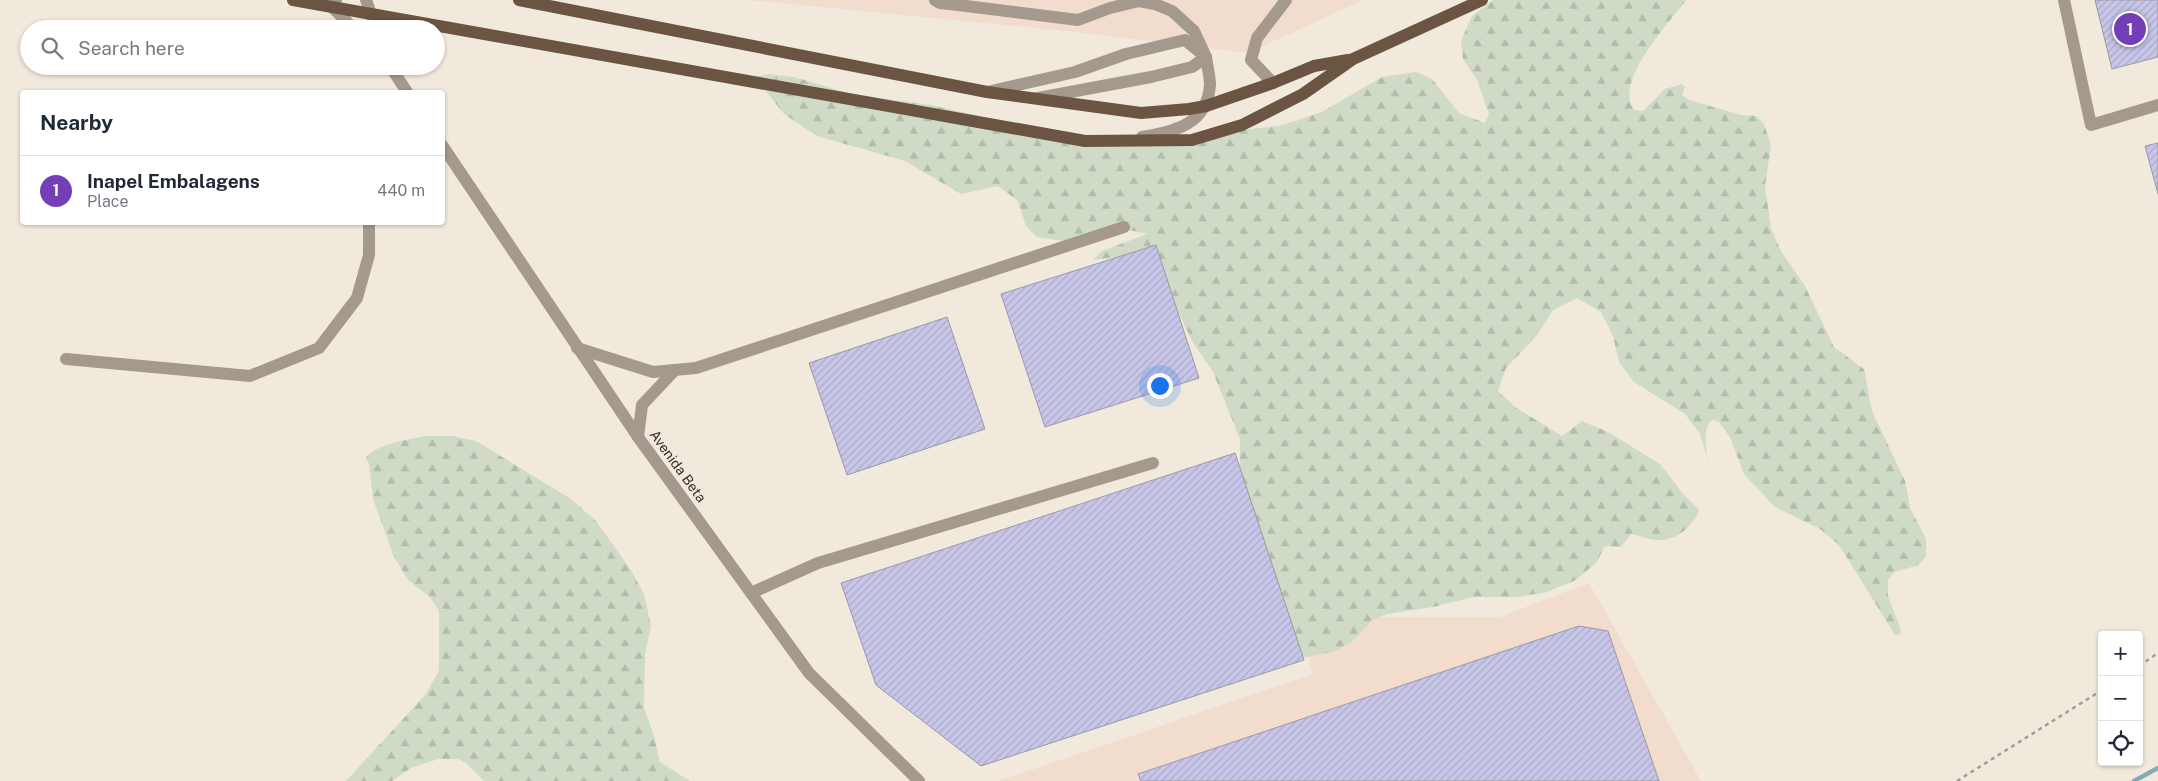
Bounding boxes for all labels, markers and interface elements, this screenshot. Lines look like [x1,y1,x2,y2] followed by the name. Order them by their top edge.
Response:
[2114,10,2146,48] pin: 1
[20,20,445,75] search box
[38,34,66,62] icon: search
[78,37,185,59] text: Search here
[40,110,113,135] text: Nearby
[87,170,260,192] text: Inapel Embalagens
[53,181,59,200] text: 1
[377,181,425,200] text: 440 m
[87,192,129,211] text: Place
[1147,373,1173,399] your location
[646,427,710,505] street label: Avenida Beta
[2098,631,2143,766] map controls
[2098,631,2143,676] button: +
[2098,676,2143,721] button: −
[2098,721,2143,766] button: locate

